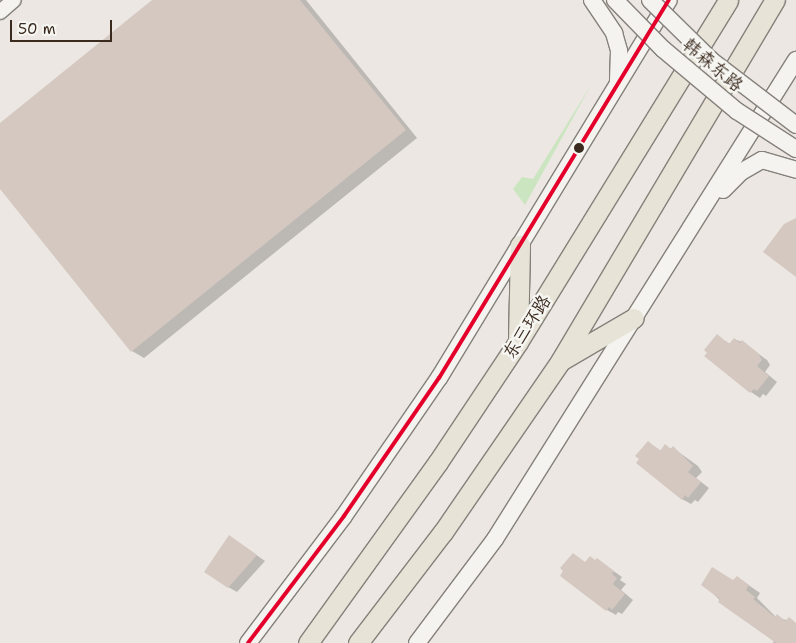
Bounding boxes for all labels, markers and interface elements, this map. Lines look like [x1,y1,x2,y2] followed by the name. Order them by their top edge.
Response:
[12,10,115,42] scale bar
[18,19,56,39] text: 50 m
[678,34,748,96] street label: 韩森东路
[574,143,584,153] unlabelled marker
[498,291,556,363] street label: 东三环路

